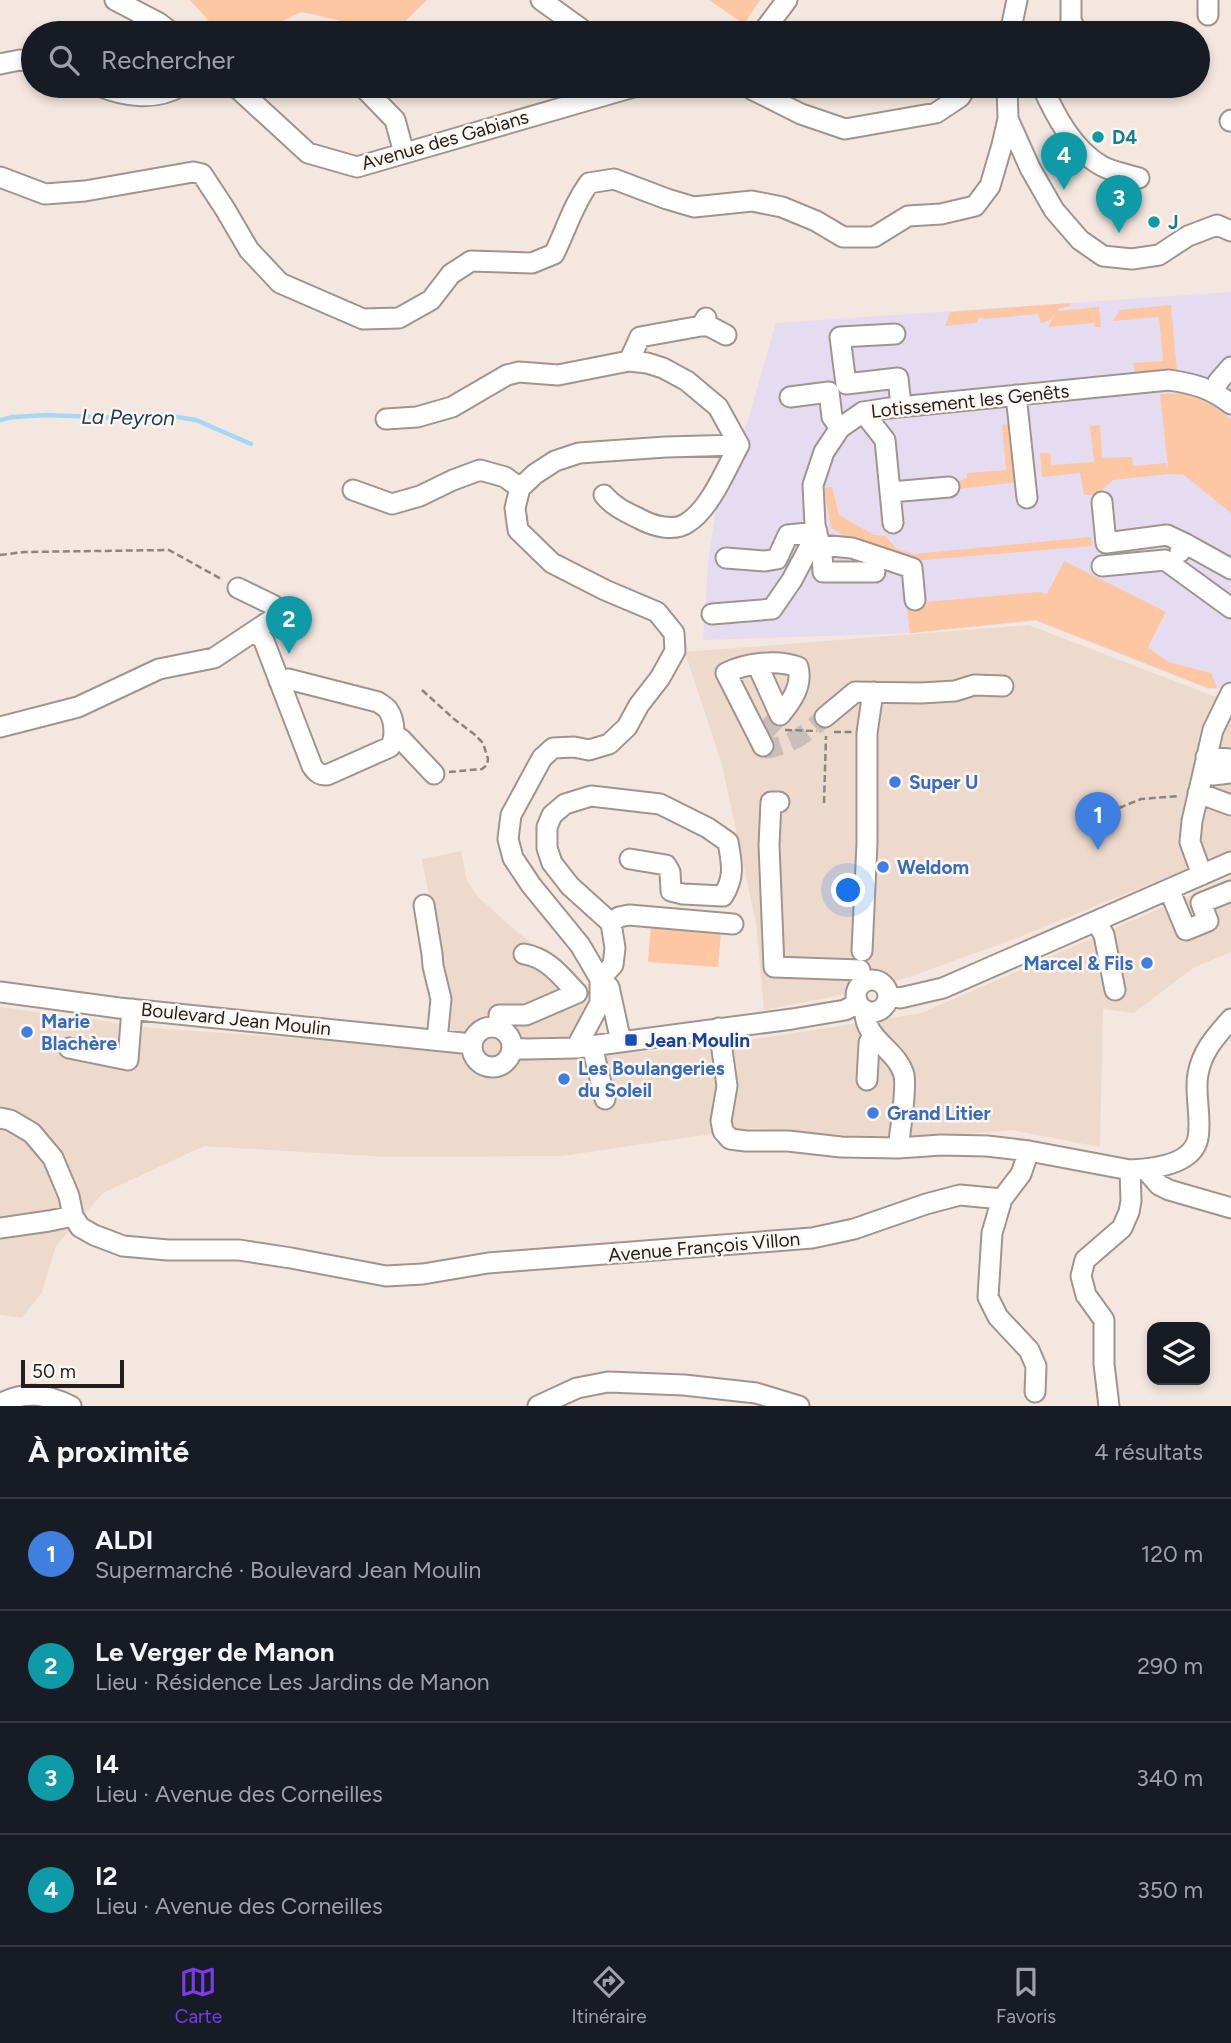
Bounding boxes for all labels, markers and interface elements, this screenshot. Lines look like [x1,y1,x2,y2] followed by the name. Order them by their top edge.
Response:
[21,21,1210,98] search box
[45,41,83,79] icon: search
[101,44,235,76] text: Rechercher
[359,105,531,175] street label: Avenue des Gabians
[1112,126,1137,149] place label: D4
[1090,129,1106,145] marker: D4
[1041,132,1087,190] pin: 4
[1096,175,1142,233] pin: 3
[1168,211,1179,234] place label: J
[1146,214,1162,230] marker: J
[870,379,1071,423] street label: Lotissement les Genêts
[81,404,175,430] water label: La Peyron
[266,596,312,654] pin: 2
[909,771,978,794] place label: Super U
[887,774,903,790] marker: Super U
[1075,792,1121,850] pin: 1
[897,856,969,879] place label: Weldom
[875,859,891,875] marker: Weldom
[831,873,865,907] your location
[1023,952,1133,975] place label: Marcel & Fils
[1139,955,1155,971] marker: Marcel & Fils
[140,998,332,1040] street label: Boulevard Jean Moulin
[41,1010,117,1055] place label: Marie Blachère
[19,1024,35,1040] marker: Marie Blachère
[645,1029,750,1052] place label: Jean Moulin
[623,1032,639,1048] marker: Jean Moulin
[578,1057,725,1102] place label: Les Boulangeries du Soleil
[556,1071,572,1087] marker: Les Boulangeries du Soleil
[887,1102,991,1125] place label: Grand Litier
[865,1105,881,1121] marker: Grand Litier
[607,1227,801,1267] street label: Avenue François Villon
[1147,1322,1210,1385] map controls
[1147,1322,1210,1385] button: layers
[21,1357,124,1389] scale bar
[32,1360,76,1383] text: 50 m
[28,1433,189,1470] text: À proximité
[1094,1438,1203,1466] text: 4 résultats
[95,1524,153,1556] text: ALDI
[46,1540,56,1568] text: 1
[1141,1540,1203,1568] text: 120 m
[95,1556,481,1584] text: Supermarché · Boulevard Jean Moulin
[95,1636,334,1668] text: Le Verger de Manon
[44,1652,58,1680] text: 2
[1137,1652,1203,1680] text: 290 m
[95,1668,490,1696] text: Lieu · Résidence Les Jardins de Manon
[95,1748,119,1780] text: I4
[45,1764,57,1792] text: 3
[1136,1764,1203,1792] text: 340 m
[95,1780,383,1808] text: Lieu · Avenue des Corneilles
[95,1860,118,1892] text: I2
[44,1876,58,1904] text: 4
[1137,1876,1203,1904] text: 350 m
[95,1892,383,1920] text: Lieu · Avenue des Corneilles
[175,1963,222,2028] tab: Carte
[572,1963,647,2028] tab: Itinéraire
[996,1963,1056,2028] tab: Favoris

